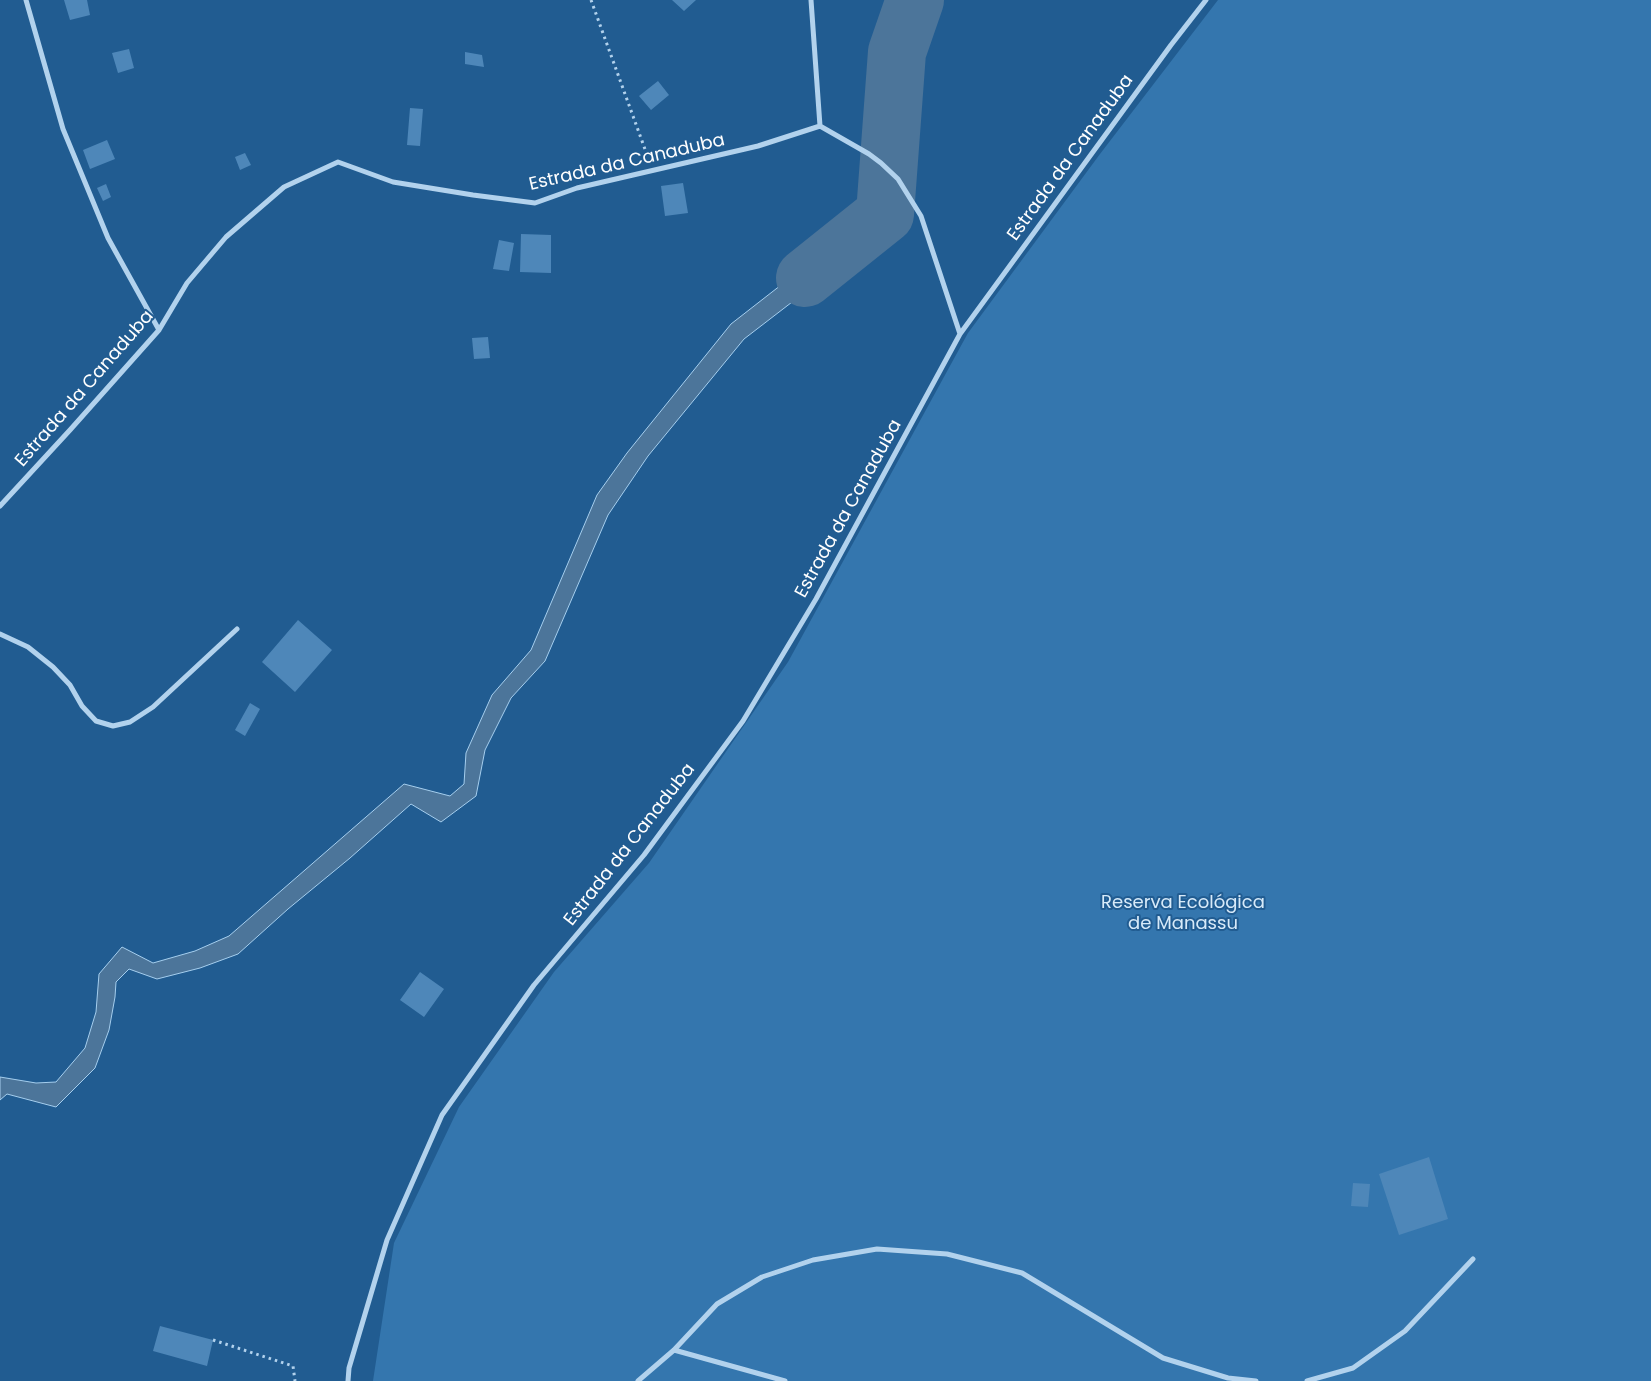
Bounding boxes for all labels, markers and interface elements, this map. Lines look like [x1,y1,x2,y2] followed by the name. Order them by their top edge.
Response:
[1003,71,1139,245] street label: Estrada da Canaduba
[527,130,727,196] street label: Estrada da Canaduba
[11,306,159,472] street label: Estrada da Canaduba
[791,416,907,602] street label: Estrada da Canaduba
[560,760,700,930] street label: Estrada da Canaduba
[1101,892,1265,934] park label: Reserva Ecológica de Manassu

